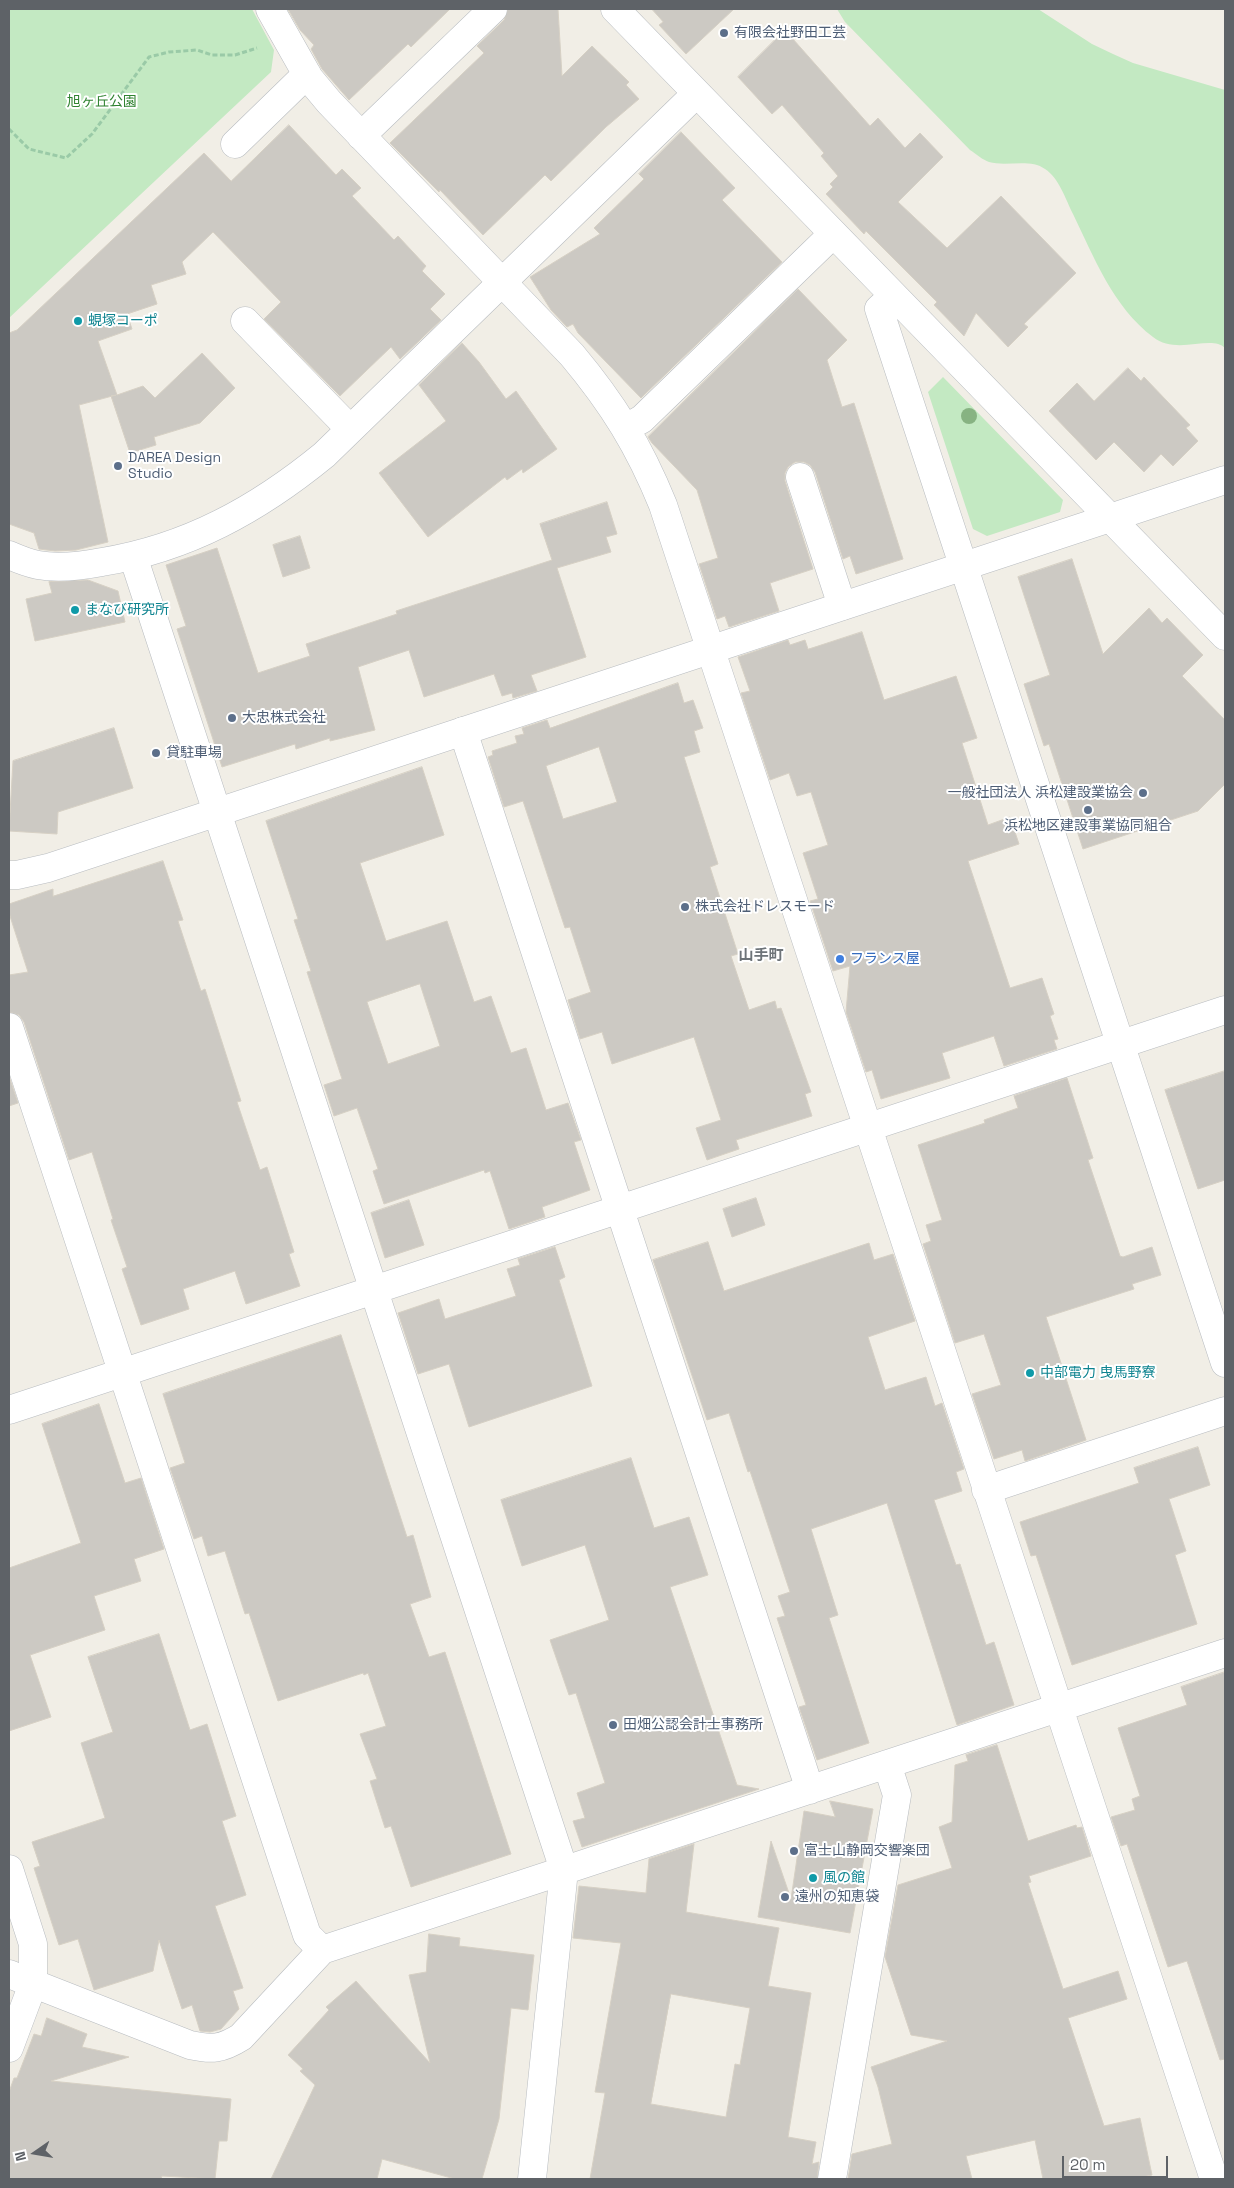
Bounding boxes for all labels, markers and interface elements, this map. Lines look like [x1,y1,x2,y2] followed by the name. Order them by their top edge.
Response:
[734,25,846,41] place label: 有限会社野田工芸
[718,27,730,39] marker: 有限会社野田工芸
[67,94,137,110] park label: 旭ヶ丘公園
[88,313,158,329] place label: 蜆塚コーポ
[72,315,84,327] marker: 蜆塚コーポ
[128,450,221,482] place label: DAREA Design Studio
[112,460,124,472] marker: DAREA Design Studio
[85,602,169,618] place label: まなび研究所
[69,604,81,616] marker: まなび研究所
[242,710,326,726] place label: 大忠株式会社
[226,712,238,724] marker: 大忠株式会社
[166,745,222,761] place label: 貸駐車場
[150,747,162,759] marker: 貸駐車場
[947,785,1133,801] place label: 一般社団法人 浜松建設業協会
[1137,787,1149,799] marker: 一般社団法人 浜松建設業協会
[1082,804,1094,816] marker: 浜松地区建設事業協同組合
[1004,818,1172,834] place label: 浜松地区建設事業協同組合
[695,899,835,915] place label: 株式会社ドレスモード
[679,901,691,913] marker: 株式会社ドレスモード
[739,947,783,965] district label: 山手町
[850,951,920,967] place label: フランス屋
[834,953,846,965] marker: フランス屋
[1040,1365,1156,1381] place label: 中部電力 曳馬野寮
[1024,1367,1036,1379] marker: 中部電力 曳馬野寮
[623,1717,763,1733] place label: 田畑公認会計士事務所
[607,1719,619,1731] marker: 田畑公認会計士事務所
[804,1843,930,1859] place label: 富士山静岡交響楽団
[788,1845,800,1857] marker: 富士山静岡交響楽団
[823,1870,865,1886] place label: 風の館
[807,1872,819,1884] marker: 風の館
[795,1889,879,1905] place label: 遠州の知恵袋
[779,1891,791,1903] marker: 遠州の知恵袋
[10,2128,60,2178] north arrow
[1064,2146,1170,2178] scale bar
[11,2150,30,2163] text: N
[1070,2155,1105,2174] text: 20 m

